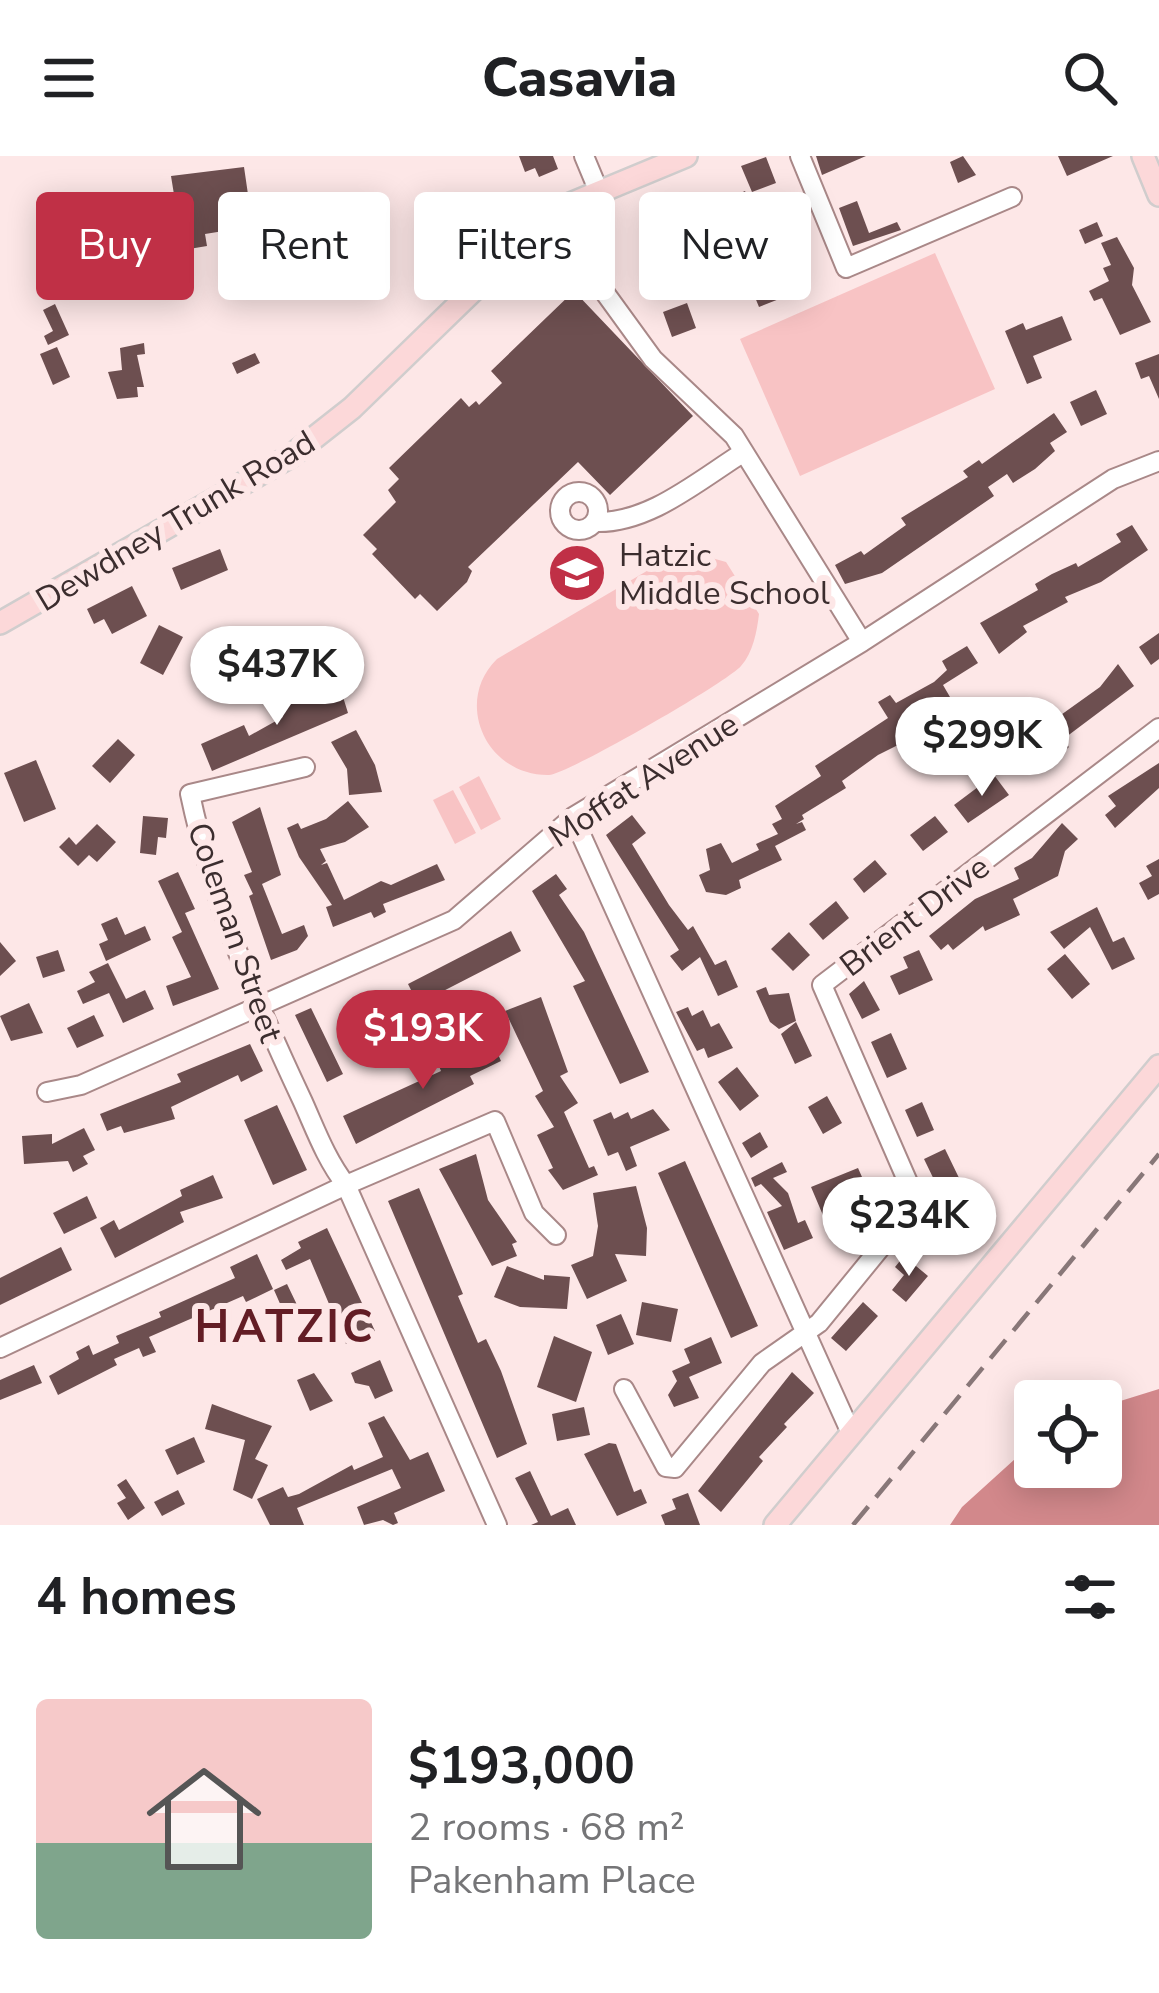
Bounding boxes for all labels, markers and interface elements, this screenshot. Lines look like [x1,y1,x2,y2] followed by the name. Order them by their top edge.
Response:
[482,41,677,115] text: Casavia
[36,45,102,111] icon: menu
[1057,45,1123,111] icon: search
[36,192,194,300] chip: Buy
[218,192,390,300] chip: Rent
[414,192,615,300] chip: Filters
[639,192,811,300] chip: New
[28,420,324,623] street label: Dewdney Trunk Road
[619,533,830,616] place label: Hatzic Middle School
[546,542,608,604] school or university icon: Hatzic Middle School
[193,626,361,728] pin: $437K
[217,638,337,691] text: $437K
[898,697,1066,799] pin: $299K
[540,702,747,858] street label: Moffat Avenue
[922,709,1042,762] text: $299K
[176,817,293,1049] street label: Coleman Street
[831,845,999,987] street label: Brient Drive
[339,990,507,1092] pin: $193K
[363,1002,483,1055] text: $193K
[825,1177,993,1279] pin: $234K
[849,1189,969,1242] text: $234K
[195,1297,376,1358] district label: HATZIC
[1014,1380,1122,1488] map controls
[1014,1380,1122,1488] button: locate
[36,1562,237,1632] text: 4 homes
[1057,1564,1123,1630] icon: filters
[408,1731,635,1801] text: $193,000
[132,1747,276,1891] icon: home
[408,1801,685,1854] text: 2 rooms · 68 m²
[408,1854,696,1907] text: Pakenham Place

